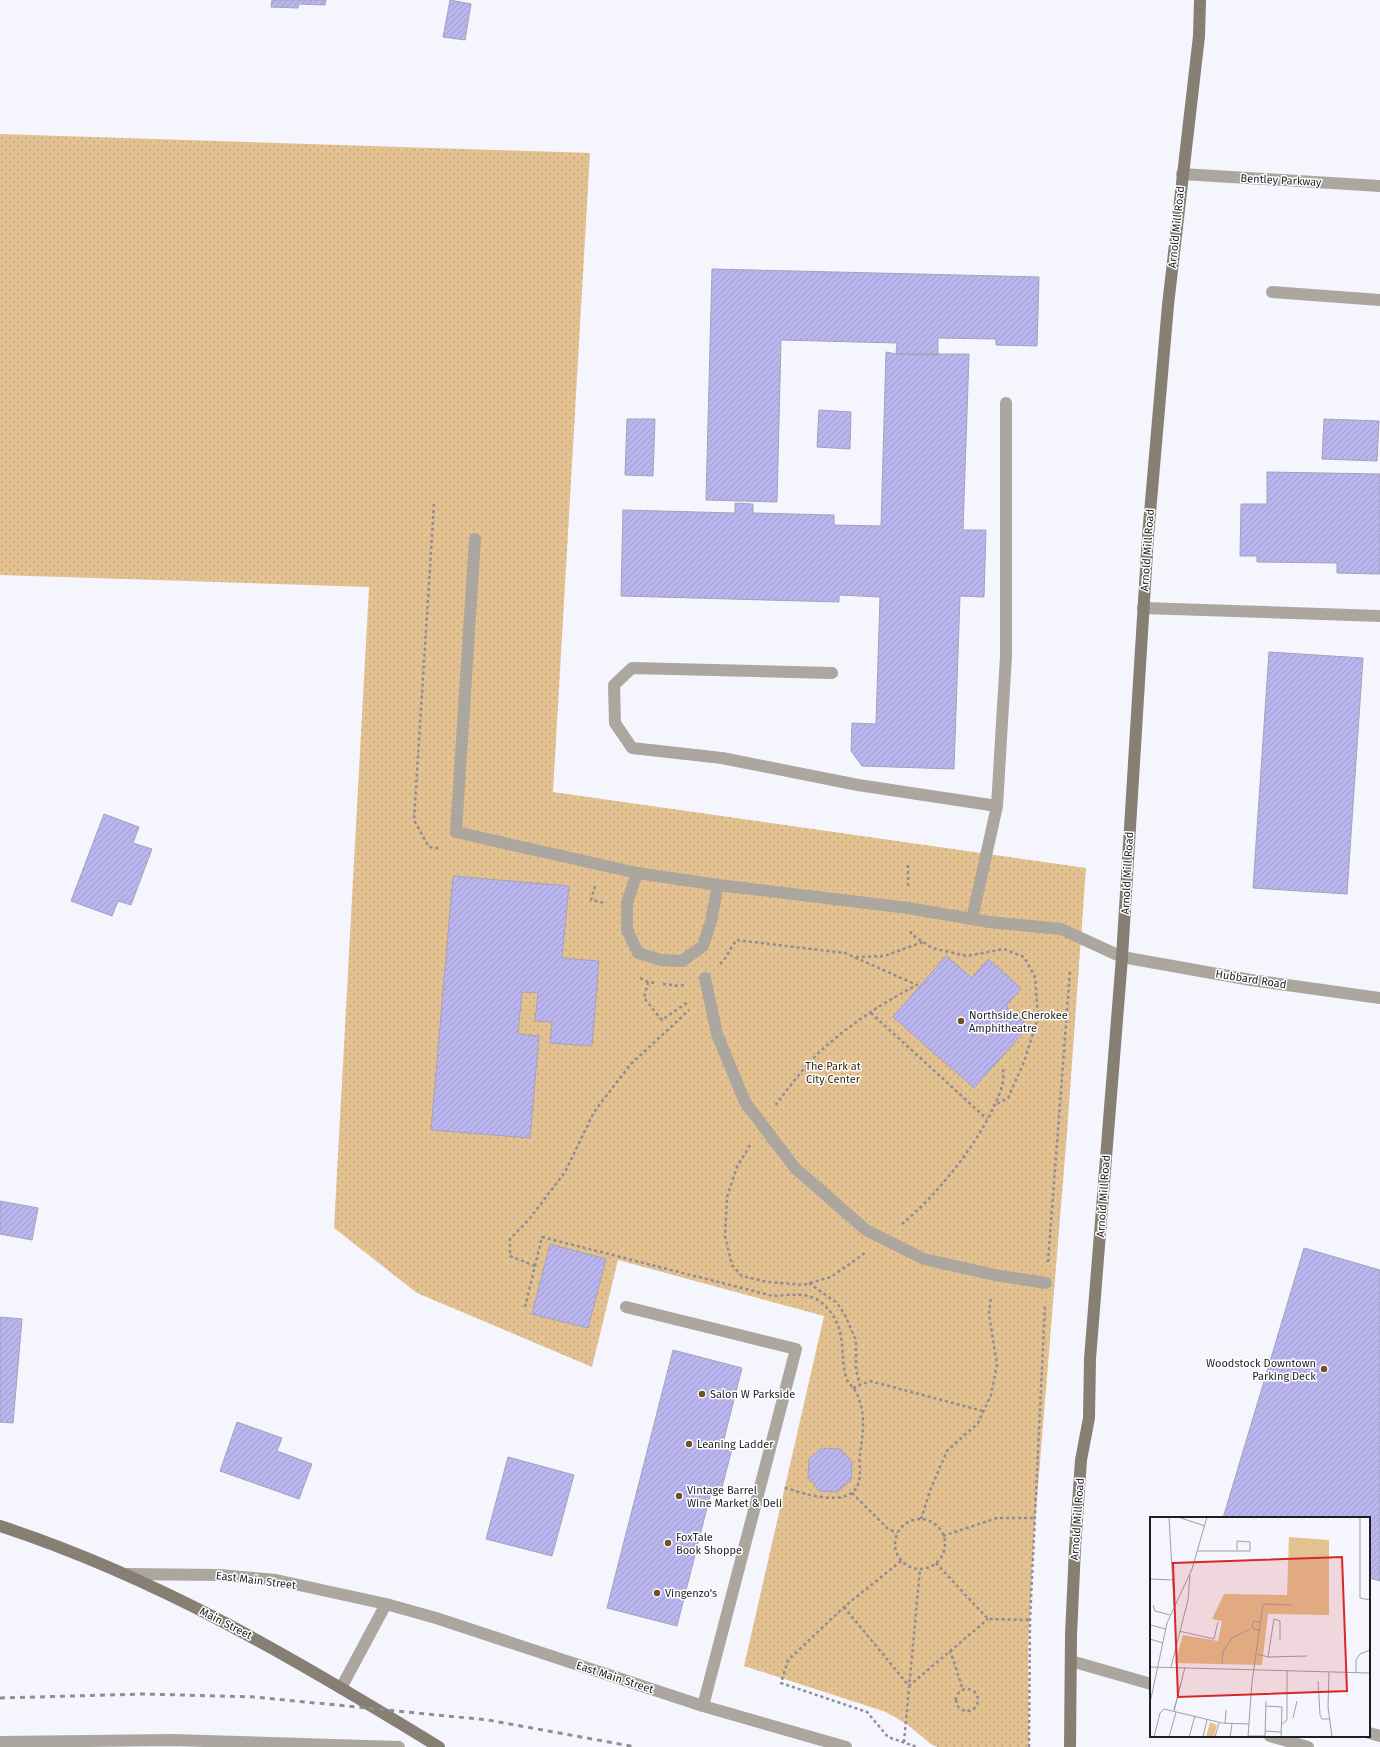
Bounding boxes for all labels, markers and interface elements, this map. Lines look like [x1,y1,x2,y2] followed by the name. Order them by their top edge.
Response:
[1240,172,1322,189] street label: Bentley Parkway
[1166,185,1187,269] street label: Arnold Mill Road
[1138,508,1157,592] street label: Arnold Mill Road
[1119,832,1136,915] street label: Arnold Mill Road
[1215,967,1287,992] street label: Hubbard Road
[969,1009,1068,1035] place label: Northside Cherokee Amphitheatre
[956,1016,966,1026] marker: Northside Cherokee Amphitheatre
[805,1060,861,1086] park label: The Park at City Center
[1094,1154,1113,1238] street label: Arnold Mill Road
[1206,1357,1316,1383] place label: Woodstock Downtown Parking Deck
[1319,1364,1329,1374] marker: Woodstock Downtown Parking Deck
[710,1388,795,1401] place label: Salon W Parkside
[697,1389,707,1399] marker: Salon W Parkside
[697,1438,774,1451] place label: Leaning Ladder
[684,1439,694,1449] marker: Leaning Ladder
[1068,1477,1087,1561] street label: Arnold Mill Road
[687,1484,782,1510] place label: Vintage Barrel Wine Market & Deli
[674,1491,684,1501] marker: Vintage Barrel Wine Market & Deli
[1150,1517,1370,1737] inset map
[676,1531,742,1557] place label: FoxTale Book Shoppe
[663,1538,673,1548] marker: FoxTale Book Shoppe
[215,1569,297,1592] street label: East Main Street
[665,1587,717,1600] place label: Vingenzo's
[652,1588,662,1598] marker: Vingenzo's
[197,1605,254,1642] street label: Main Street
[575,1659,655,1696] street label: East Main Street

